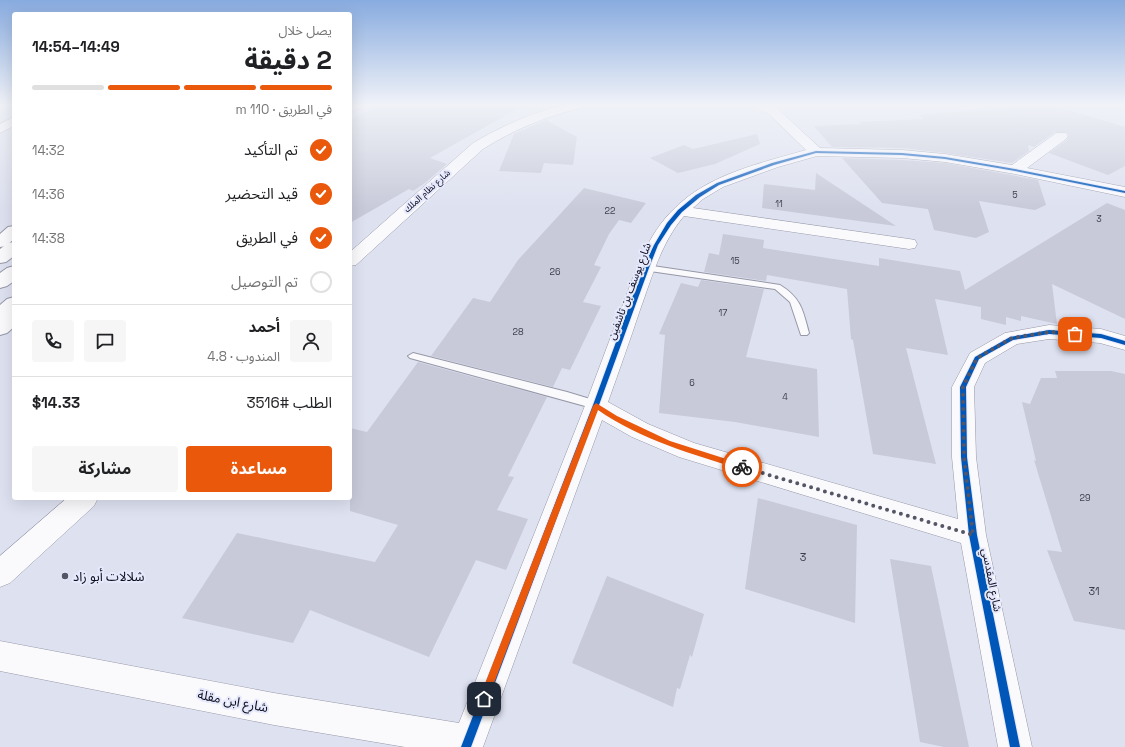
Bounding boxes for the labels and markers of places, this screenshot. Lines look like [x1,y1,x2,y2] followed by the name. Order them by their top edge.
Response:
[1058,317,1092,351] pin
[73,568,145,585] place label: شلالات أبو زاد
[60,571,70,581] marker: شلالات أبو زاد
[467,682,501,716] pin

